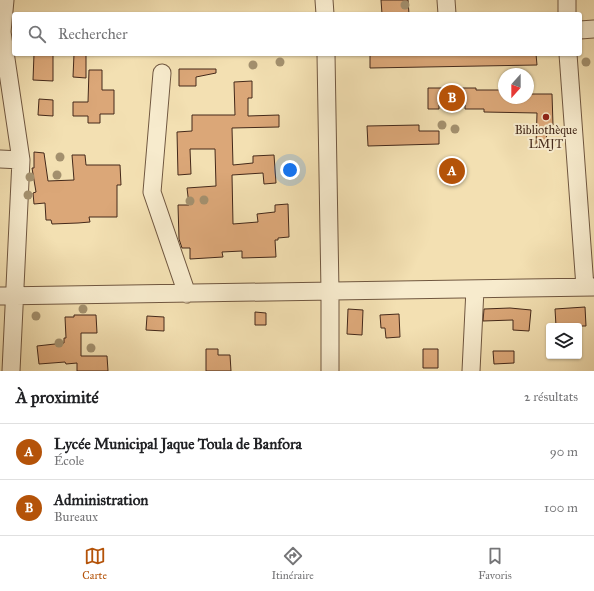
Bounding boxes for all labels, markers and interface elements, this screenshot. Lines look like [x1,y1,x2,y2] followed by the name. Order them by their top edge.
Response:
[12,12,582,56] search box
[26,23,48,45] icon: search
[58,25,128,43] text: Rechercher
[498,68,534,104] north arrow
[439,83,465,113] pin: B
[541,112,551,122] marker: Bibliothèque LMJT
[515,123,577,152] place label: Bibliothèque LMJT
[439,156,465,186] pin: A
[280,160,300,180] your location
[546,323,582,359] map controls
[546,323,582,359] button: layers
[16,387,99,408] text: À proximité
[524,389,578,405] text: 2 résultats
[54,435,302,453] text: Lycée Municipal Jaque Toula de Banfora
[25,444,33,460] text: A
[550,444,578,460] text: 90 m
[54,453,84,469] text: École
[54,491,148,509] text: Administration
[25,500,33,516] text: B
[544,500,578,516] text: 100 m
[54,509,98,525] text: Bureaux
[82,545,107,582] tab: Carte
[271,545,314,582] tab: Itinéraire
[478,545,512,582] tab: Favoris

